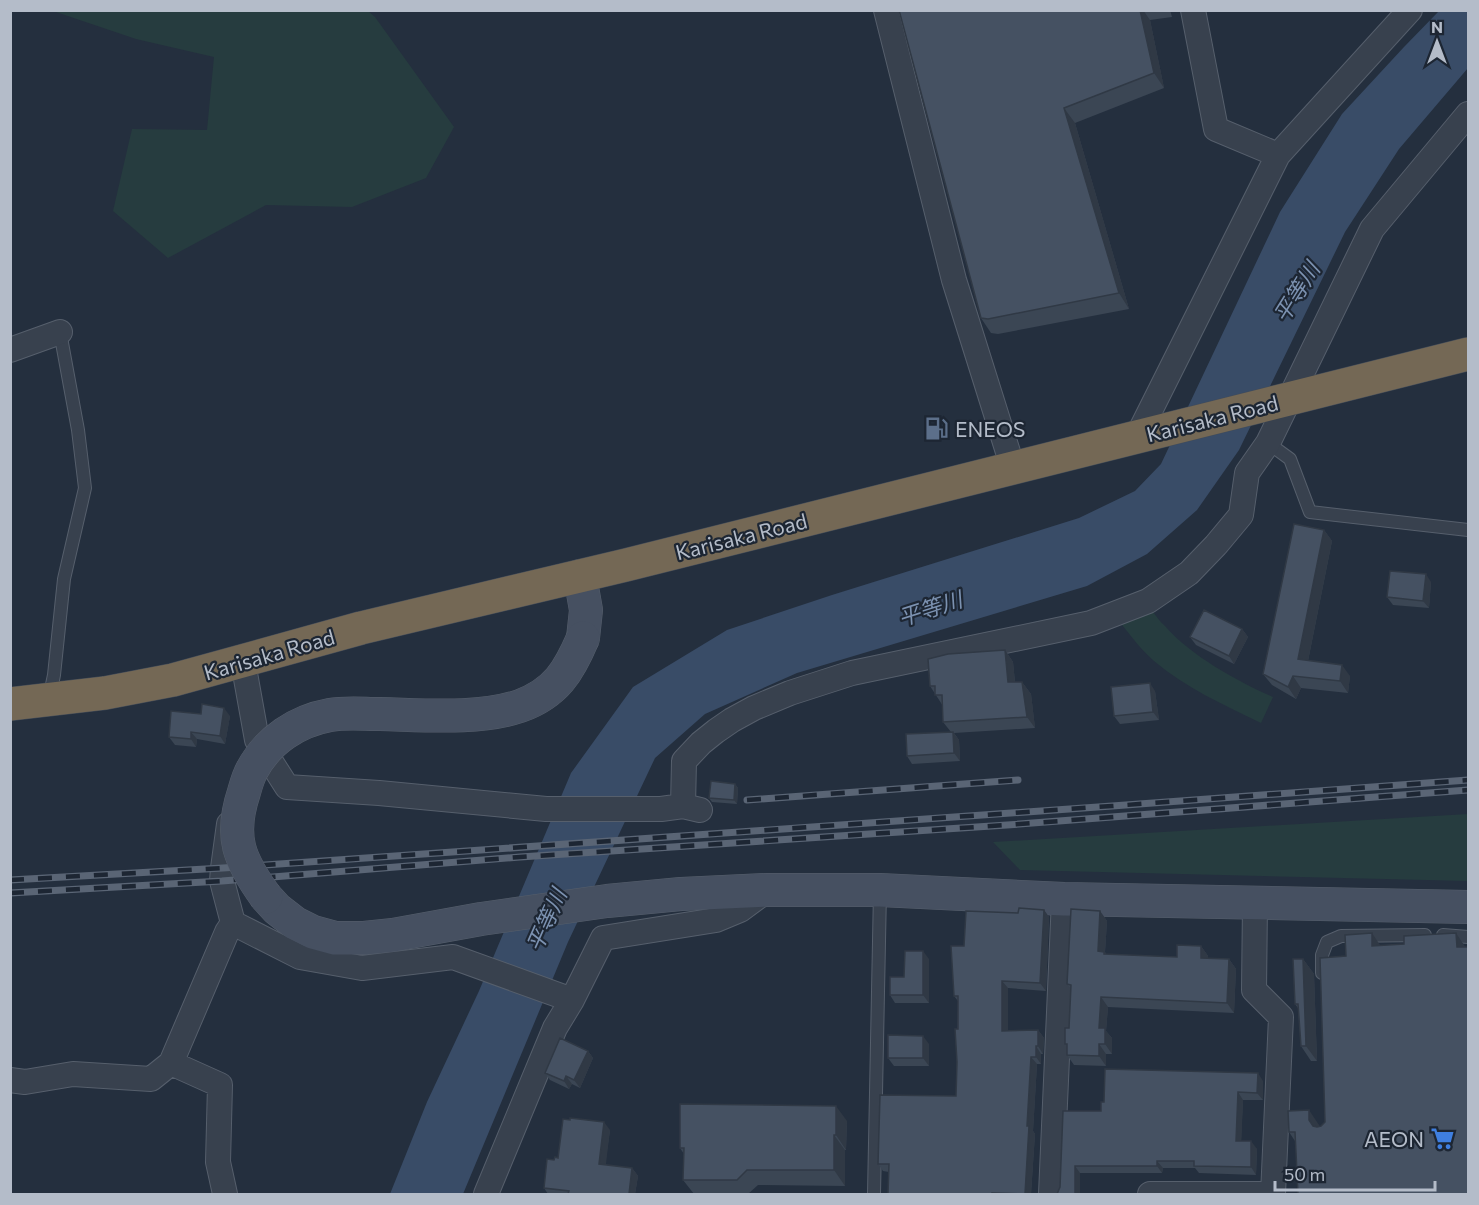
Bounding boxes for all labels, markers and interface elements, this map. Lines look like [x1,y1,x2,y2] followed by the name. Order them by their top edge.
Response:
[1407,12,1467,72] north arrow
[1431,17,1443,36] text: N
[1267,255,1326,327] water label: 平等川
[1144,390,1280,446] street label: Karisaka Road
[924,415,950,441] fuel station icon: ENEOS
[955,416,1025,441] place label: ENEOS
[673,508,809,564] street label: Karisaka Road
[894,584,967,631] water label: 平等川
[201,623,337,685] street label: Karisaka Road
[520,883,573,956] water label: 平等川
[1429,1125,1455,1151] supermarket icon: AEON
[1364,1126,1424,1151] place label: AEON
[1275,1154,1436,1192] scale bar
[1284,1163,1325,1185] text: 50 m

